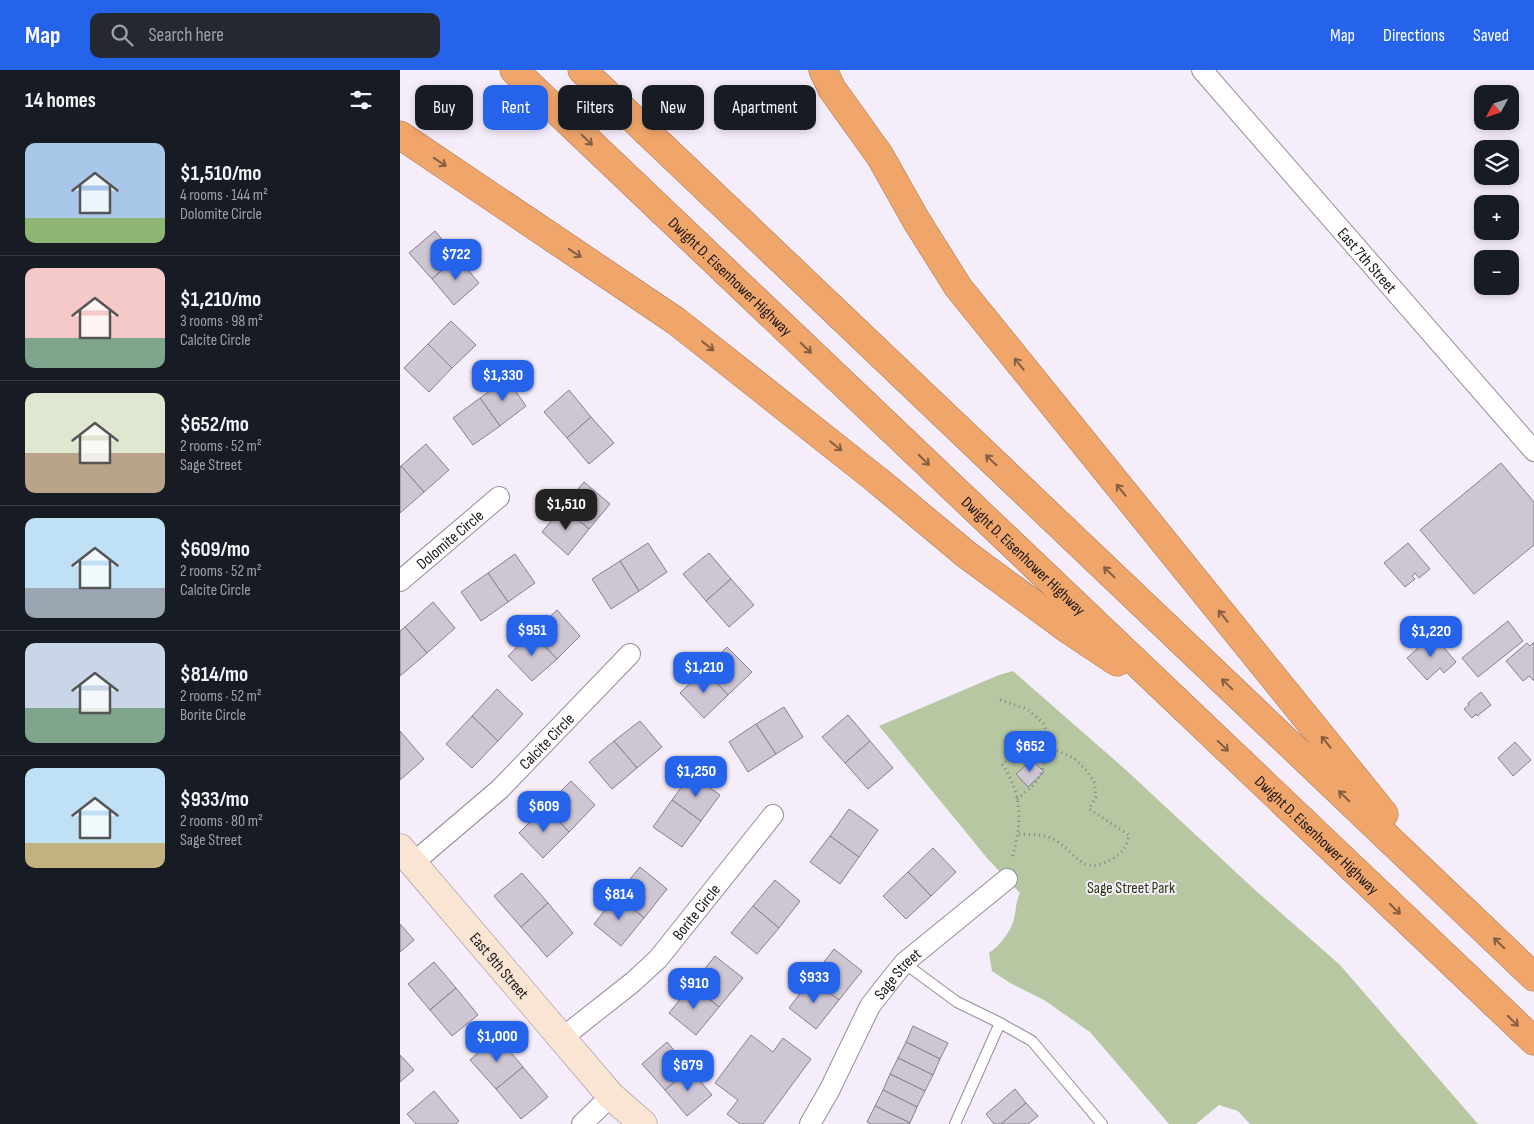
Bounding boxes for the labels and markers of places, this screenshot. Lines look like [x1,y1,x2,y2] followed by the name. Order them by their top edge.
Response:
[426,238,486,281] pin: $722
[462,360,544,402] pin: $1,330
[525,488,607,531] pin: $1,510
[502,614,562,657] pin: $951
[1390,616,1472,658] pin: $1,220
[663,652,745,694] pin: $1,210
[1000,730,1060,773] pin: $652
[655,756,737,798] pin: $1,250
[514,790,574,833] pin: $609
[589,878,649,921] pin: $814
[784,962,844,1004] pin: $933
[664,968,724,1010] pin: $910
[456,1020,538,1063] pin: $1,000
[658,1050,718,1092] pin: $679

